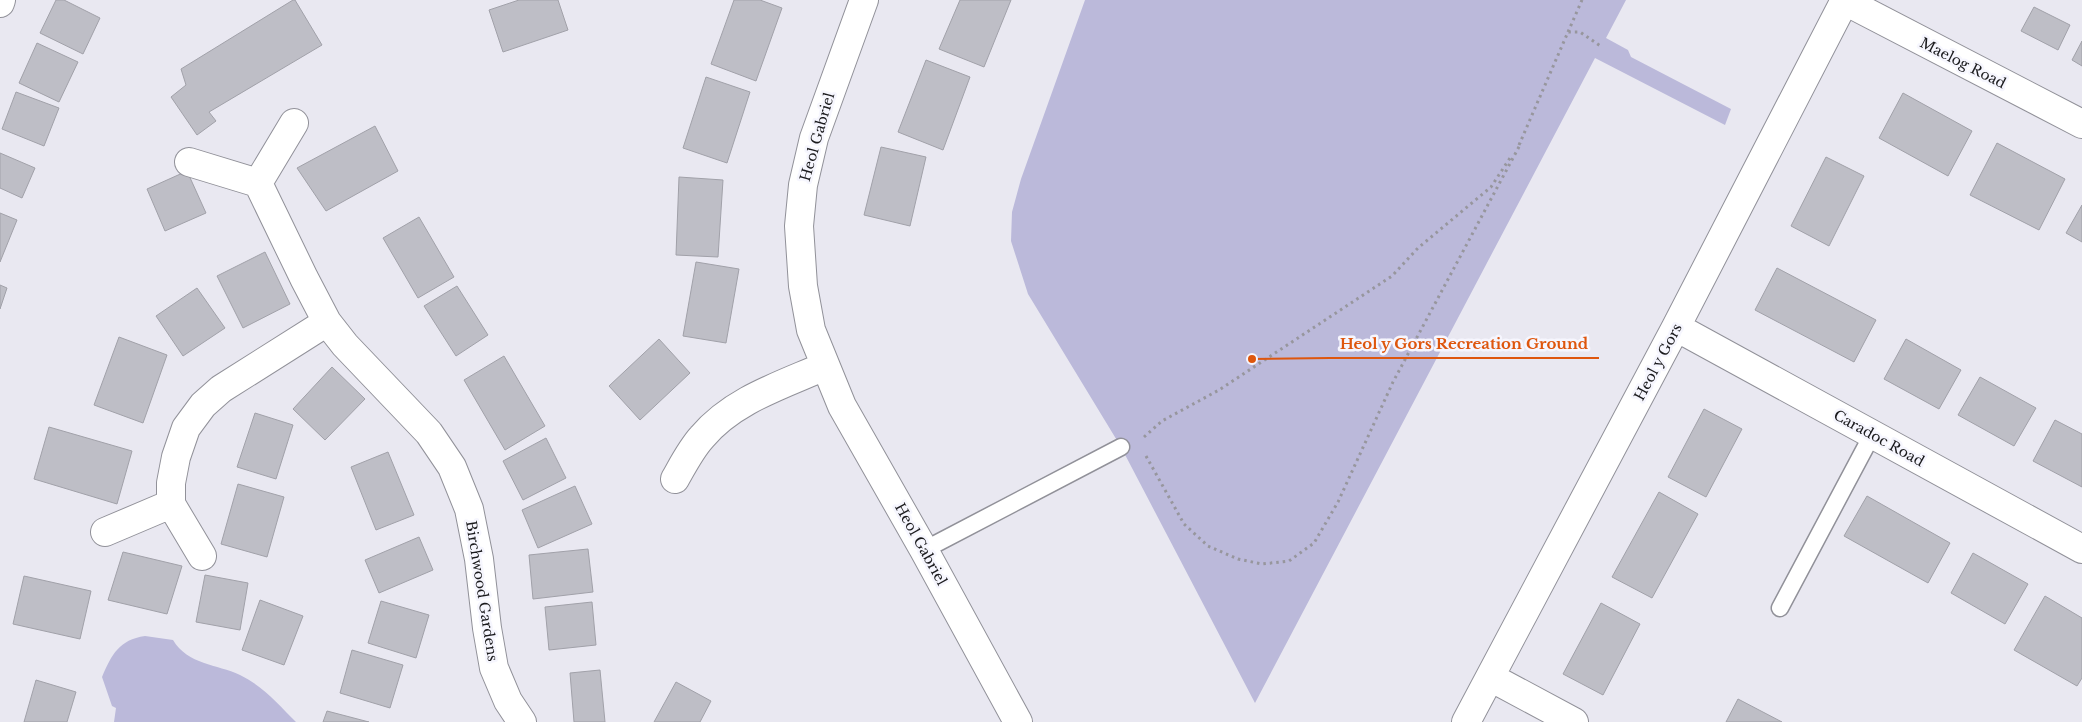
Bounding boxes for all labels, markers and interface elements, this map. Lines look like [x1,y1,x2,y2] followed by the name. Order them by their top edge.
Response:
[1917,34,2010,93] street label: Maelog Road
[796,90,838,183] street label: Heol Gabriel
[1630,320,1686,404] street label: Heol y Gors
[1330,328,1599,358] callout: Heol y Gors Recreation Ground
[1340,334,1589,353] text: Heol y Gors Recreation Ground
[1831,406,1928,471] street label: Caradoc Road
[891,500,951,589] street label: Heol Gabriel
[462,519,502,663] street label: Birchwood Gardens

